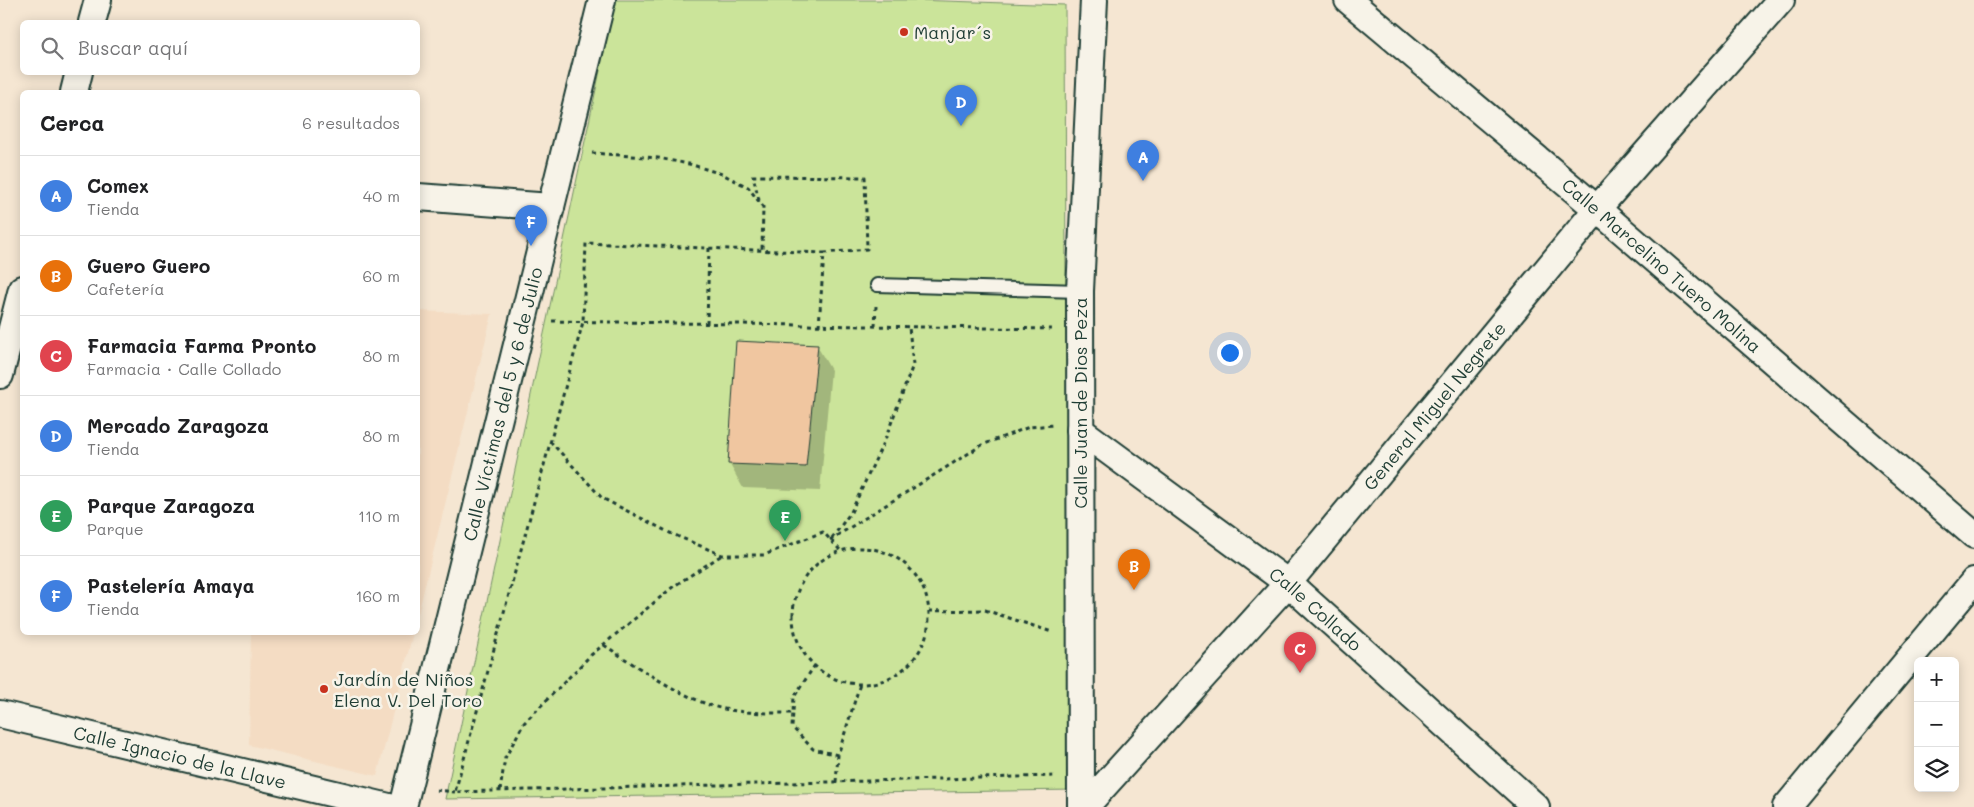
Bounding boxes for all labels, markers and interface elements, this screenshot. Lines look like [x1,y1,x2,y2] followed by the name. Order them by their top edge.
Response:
[20,20,420,75] search box
[914,20,991,44] place label: Manjar´s
[898,26,910,38] marker: Manjar´s
[38,34,66,62] icon: search
[78,35,188,60] text: Buscar aquí
[945,85,977,126] pin: D
[40,109,105,136] text: Cerca
[302,112,400,133] text: 6 resultados
[1127,140,1159,181] pin: A
[87,173,149,198] text: Comex
[1557,173,1767,358] street label: Calle Marcelino Tuero Molina
[50,185,62,206] text: A
[363,185,400,206] text: 40 m
[87,198,140,219] text: Tienda
[515,205,547,246] pin: F
[87,253,210,278] text: Guero Guero
[457,264,548,543] street label: Calle Víctimas del 5 y 6 de Julio
[51,265,61,286] text: B
[363,265,400,286] text: 60 m
[87,278,165,299] text: Cafetería
[1068,297,1092,509] street label: Calle Juan de Dios Peza
[1358,317,1511,495] street label: General Miguel Negrete
[87,333,316,358] text: Farmacia Farma Pronto
[1217,340,1243,366] your location
[50,345,62,366] text: C
[363,345,400,366] text: 80 m
[87,358,281,379] text: Farmacia · Calle Collado
[87,413,269,438] text: Mercado Zaragoza
[50,425,62,446] text: D
[363,425,400,446] text: 80 m
[87,438,140,459] text: Tienda
[87,493,255,518] text: Parque Zaragoza
[769,500,801,541] pin: E
[51,505,61,526] text: E
[358,505,400,526] text: 110 m
[87,518,144,539] text: Parque
[1118,549,1150,590] pin: B
[1264,564,1366,656] street label: Calle Collado
[87,573,254,598] text: Pastelería Amaya
[51,585,61,606] text: F
[355,585,400,606] text: 160 m
[87,598,140,619] text: Tienda
[1284,632,1316,673] pin: C
[1914,657,1959,792] map controls
[1914,657,1959,702] button: +
[334,667,482,712] place label: Jardín de Niños Elena V. Del Toro
[318,683,330,695] marker: Jardín de Niños Elena V. Del Toro
[1914,702,1959,747] button: −
[71,720,289,794] street label: Calle Ignacio de la Llave
[1914,747,1959,792] button: layers

